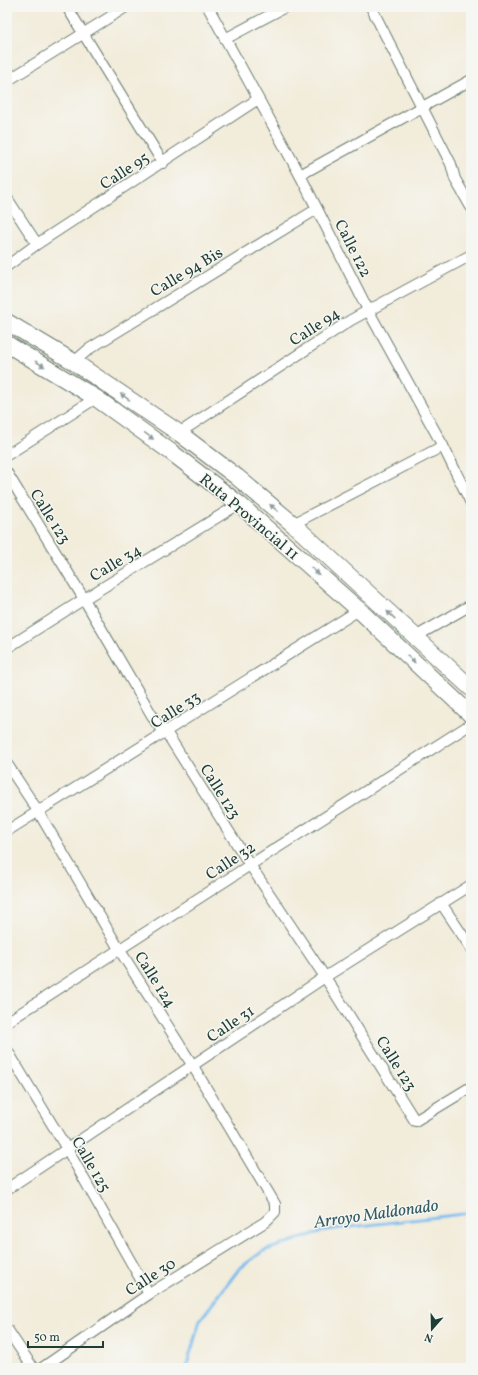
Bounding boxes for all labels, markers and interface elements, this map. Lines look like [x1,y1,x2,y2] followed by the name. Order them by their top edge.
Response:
[96,148,154,196] street label: Calle 95
[328,216,376,282] street label: Calle 122
[147,242,228,303] street label: Calle 94 Bis
[286,303,345,352] street label: Calle 94
[34,361,46,368] one-way arrow
[120,393,131,400] one-way arrow
[144,432,154,440] one-way arrow
[194,469,303,566] street label: Ruta Provincial 11
[24,485,75,549] street label: Calle 123
[268,504,279,513] one-way arrow
[86,540,146,588] street label: Calle 34
[310,566,319,575] one-way arrow
[386,610,396,619] one-way arrow
[406,654,416,663] one-way arrow
[147,687,205,735] street label: Calle 33
[194,760,245,824] street label: Calle 123
[202,837,260,886] street label: Calle 32
[128,948,180,1012] street label: Calle 124
[203,1001,259,1049] street label: Calle 31
[370,1032,421,1096] street label: Calle 123
[65,1133,115,1197] street label: Calle 125
[312,1194,440,1235] water label: Arroyo Maldonado
[121,1253,181,1302] street label: Calle 30
[412,1309,452,1349] north arrow
[28,1323,103,1349] scale bar
[423,1329,435,1345] text: N
[34,1330,60,1346] text: 50 m

